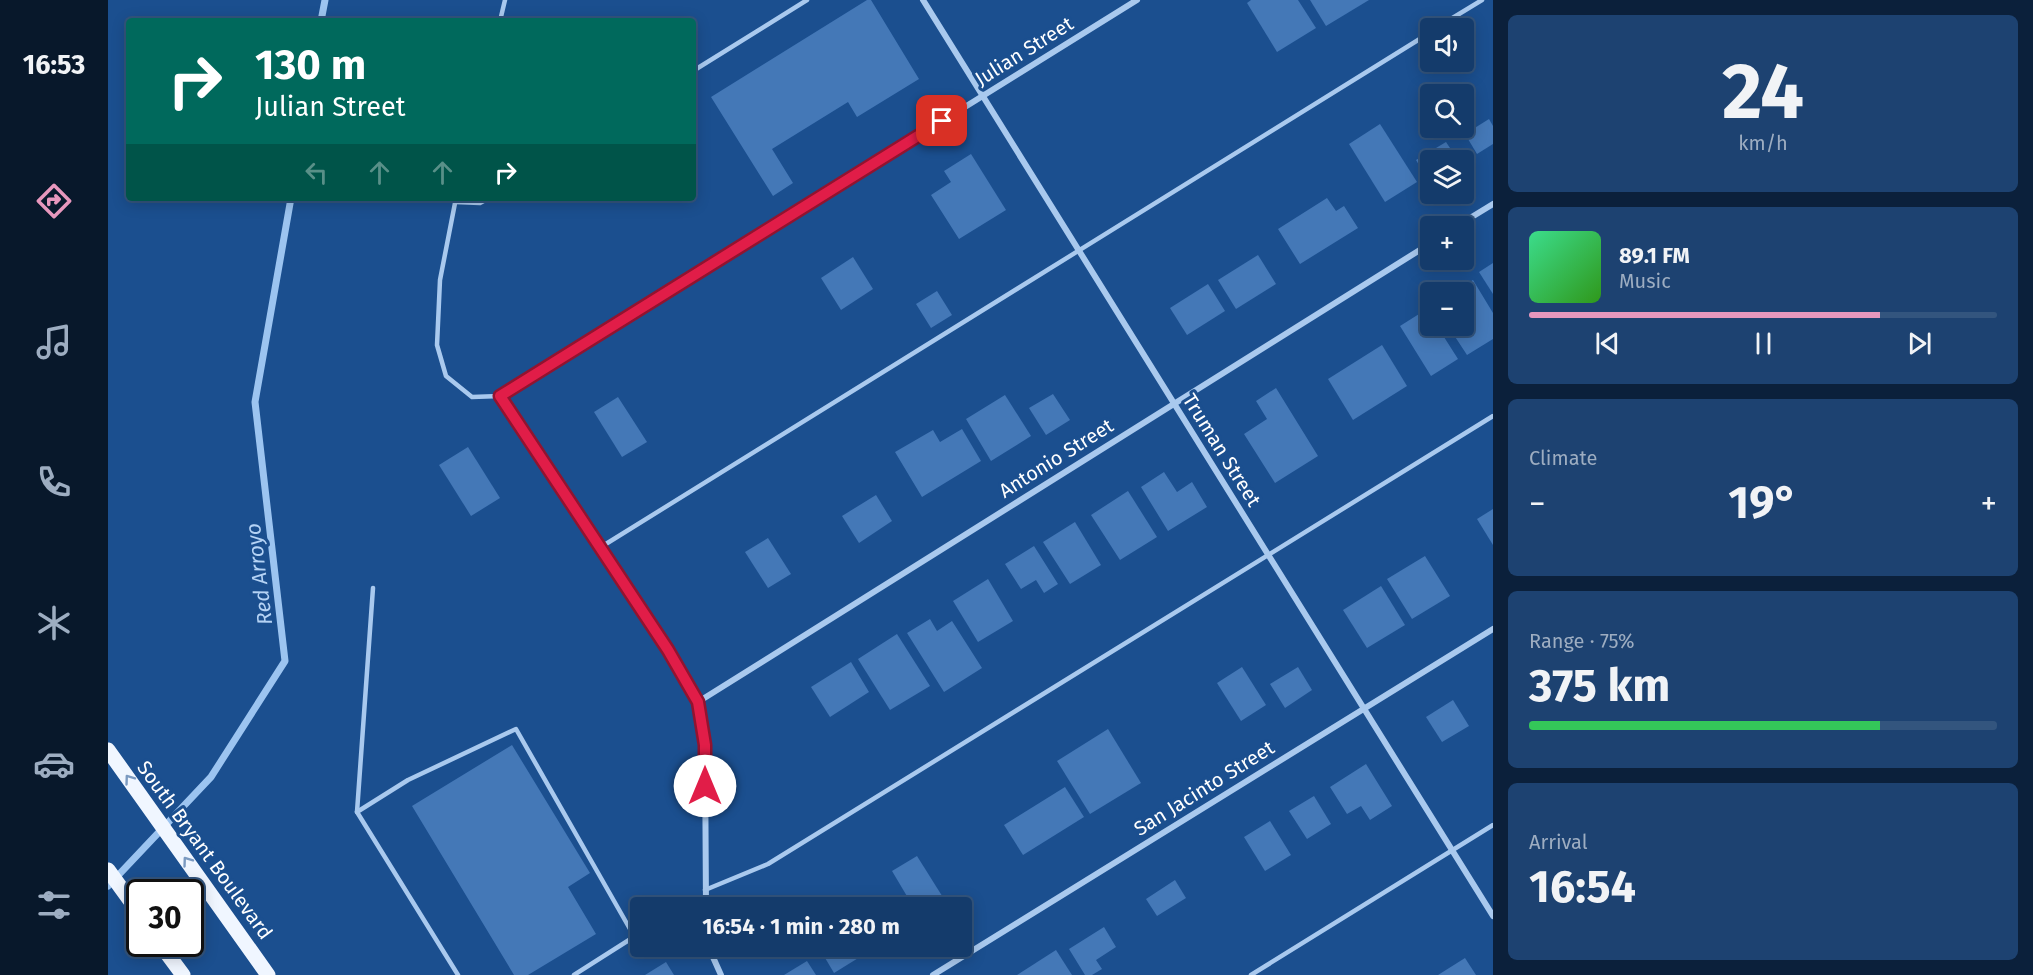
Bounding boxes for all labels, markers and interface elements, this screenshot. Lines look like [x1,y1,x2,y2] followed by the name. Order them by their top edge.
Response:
[970,11,1078,91] street label: Julian Street
[1420,18,1474,336] map controls
[1420,18,1474,72] button: sound
[255,40,366,90] text: 130 m
[156,42,234,120] icon: right
[1722,45,1804,139] text: 24
[23,49,85,81] text: 16:53
[1420,84,1474,138] button: search
[255,91,405,123] text: Julian Street
[916,95,967,146] pin
[925,104,958,137] icon: arrive
[1738,131,1788,155] text: km/h
[1420,150,1474,204] button: layers
[300,156,333,189] icon: left
[363,156,396,189] icon: ahead
[426,156,459,189] icon: ahead
[489,156,522,189] icon: right
[33,180,75,222] icon: directions
[1420,216,1474,270] button: +
[1619,242,1690,269] text: 89.1 FM
[1619,269,1671,293] text: Music
[1420,282,1474,336] button: −
[33,321,75,363] icon: music
[1591,327,1624,360] icon: previous
[1747,327,1780,360] icon: pause
[1903,327,1936,360] icon: next
[1178,389,1267,511] street label: Truman Street
[994,413,1118,503] street label: Antonio Street
[1529,446,1597,470] text: Climate
[33,461,75,503] icon: phone
[1728,476,1798,530] text: 19°
[1529,484,1546,524] text: −
[1981,484,1997,524] text: +
[240,522,278,626] water label: Red Arroyo
[33,602,75,644] icon: climate
[1529,629,1635,653] text: Range · 75%
[1529,659,1670,713] text: 375 km
[1129,735,1279,841] street label: San Jacinto Street
[33,743,75,785] icon: car
[673,754,737,818] position arrow
[132,756,278,944] street label: South Bryant Boulevard
[125,775,136,786] one-way arrow
[1529,830,1588,854] text: Arrival
[183,857,194,868] one-way arrow
[1529,860,1636,914] text: 16:54
[126,879,204,957] speed limit sign: 30
[33,884,75,926] icon: filters
[702,913,900,940] text: 16:54 · 1 min · 280 m

